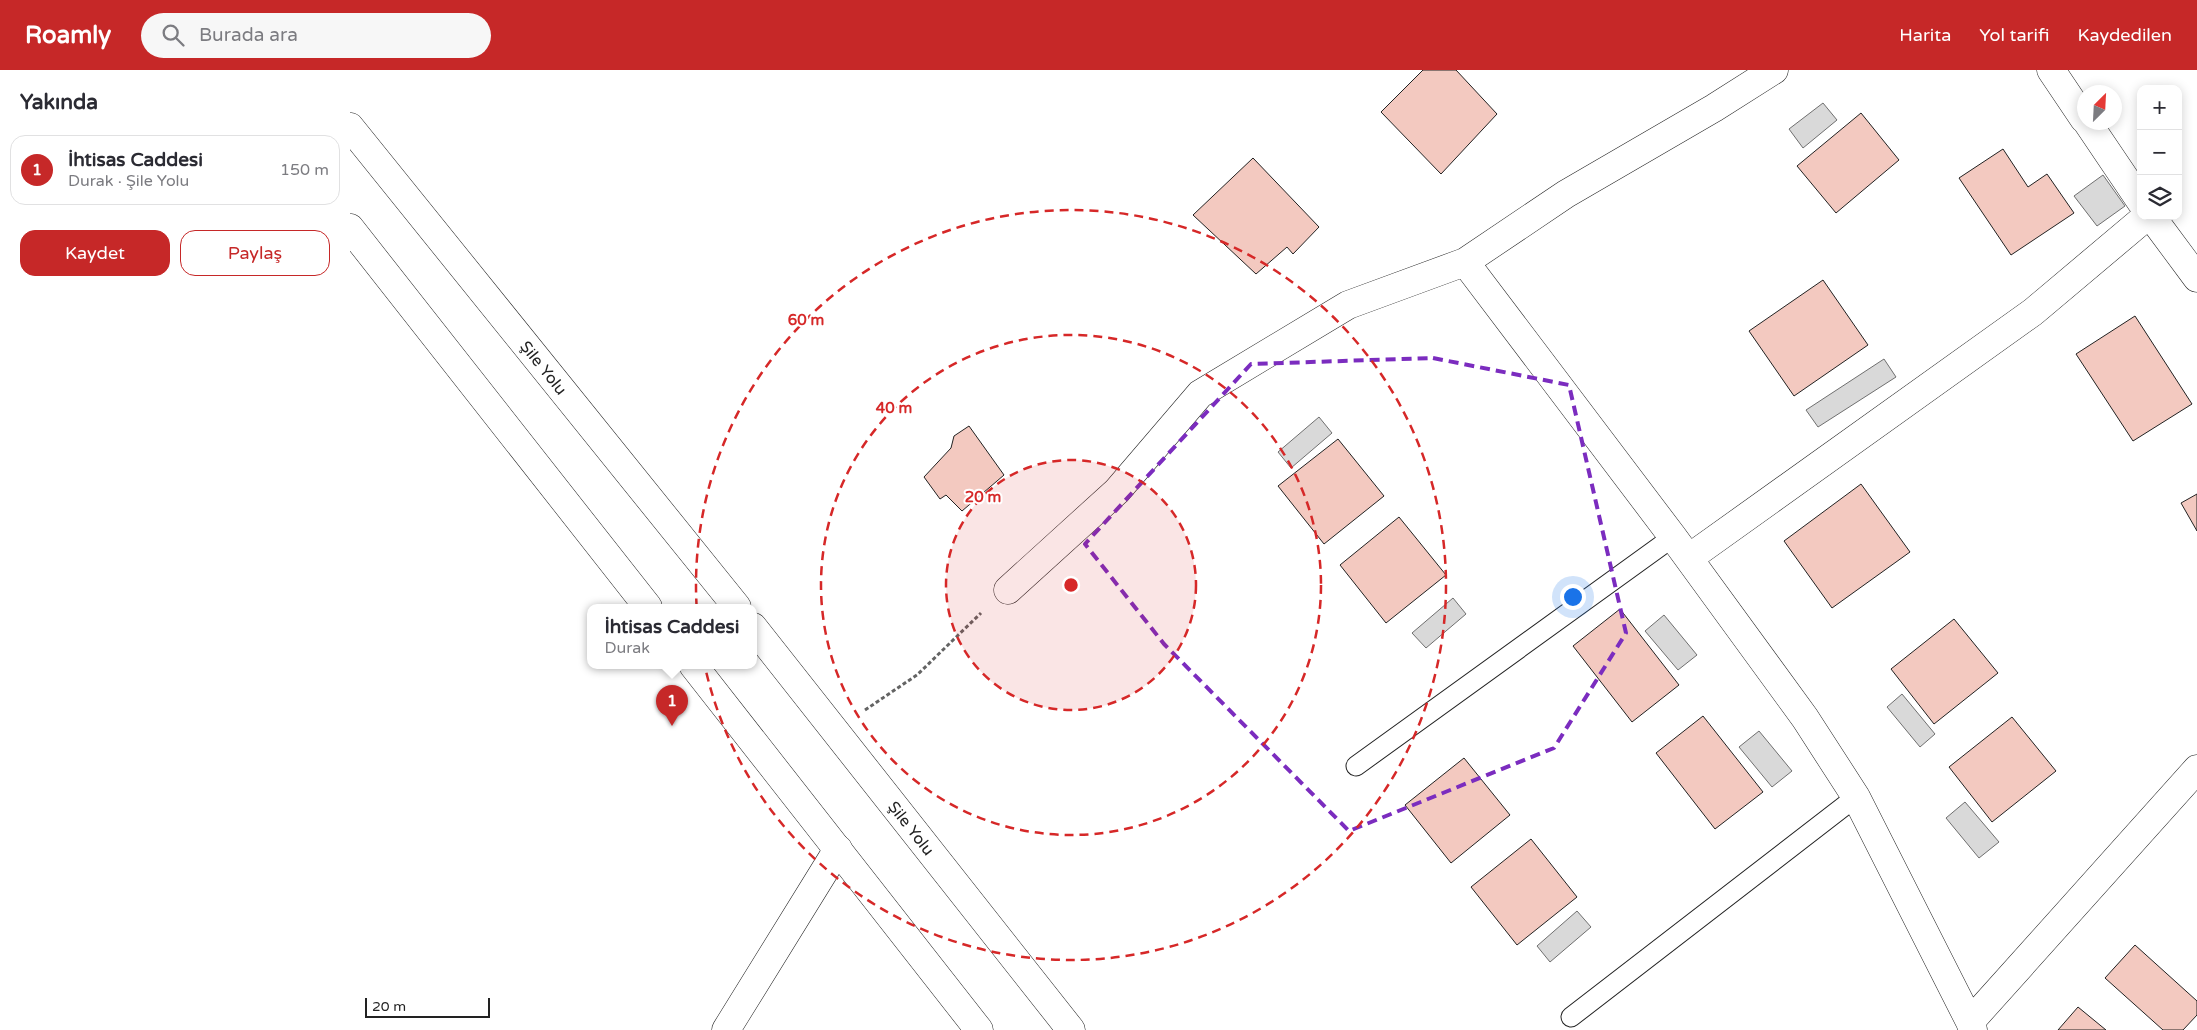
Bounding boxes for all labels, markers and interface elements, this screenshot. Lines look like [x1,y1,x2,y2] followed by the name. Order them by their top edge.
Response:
[141,13,491,58] search box
[25,21,111,50] text: Roamly
[159,21,187,49] icon: search
[199,24,298,46] text: Burada ara
[1899,24,1951,46] text: Harita
[1979,24,2049,46] text: Yol tarifi
[2077,24,2172,46] text: Kaydedilen
[2077,85,2122,130] north arrow
[2137,85,2182,220] map controls
[2137,85,2182,130] button: +
[20,90,98,115] text: Yakında
[2137,130,2182,175] button: −
[68,149,203,171] text: İhtisas Caddesi
[32,160,42,180] text: 1
[280,160,329,180] text: 150 m
[68,171,189,191] text: Durak · Şile Yolu
[2137,175,2182,220] button: layers
[20,230,170,276] button: Kaydet
[180,230,330,276] button: Paylaş
[788,311,824,329] text: 60 m
[515,337,571,399] street label: Şile Yolu
[876,399,912,417] text: 40 m
[965,488,1001,506] text: 20 m
[1062,576,1080,594] centre of rings
[1560,584,1586,610] your location
[587,604,757,669] popup
[605,616,739,638] text: İhtisas Caddesi
[605,638,650,658] text: Durak
[656,685,688,726] pin: 1
[883,797,938,860] street label: Şile Yolu
[365,995,490,1018] scale bar
[372,998,406,1015] text: 20 m

